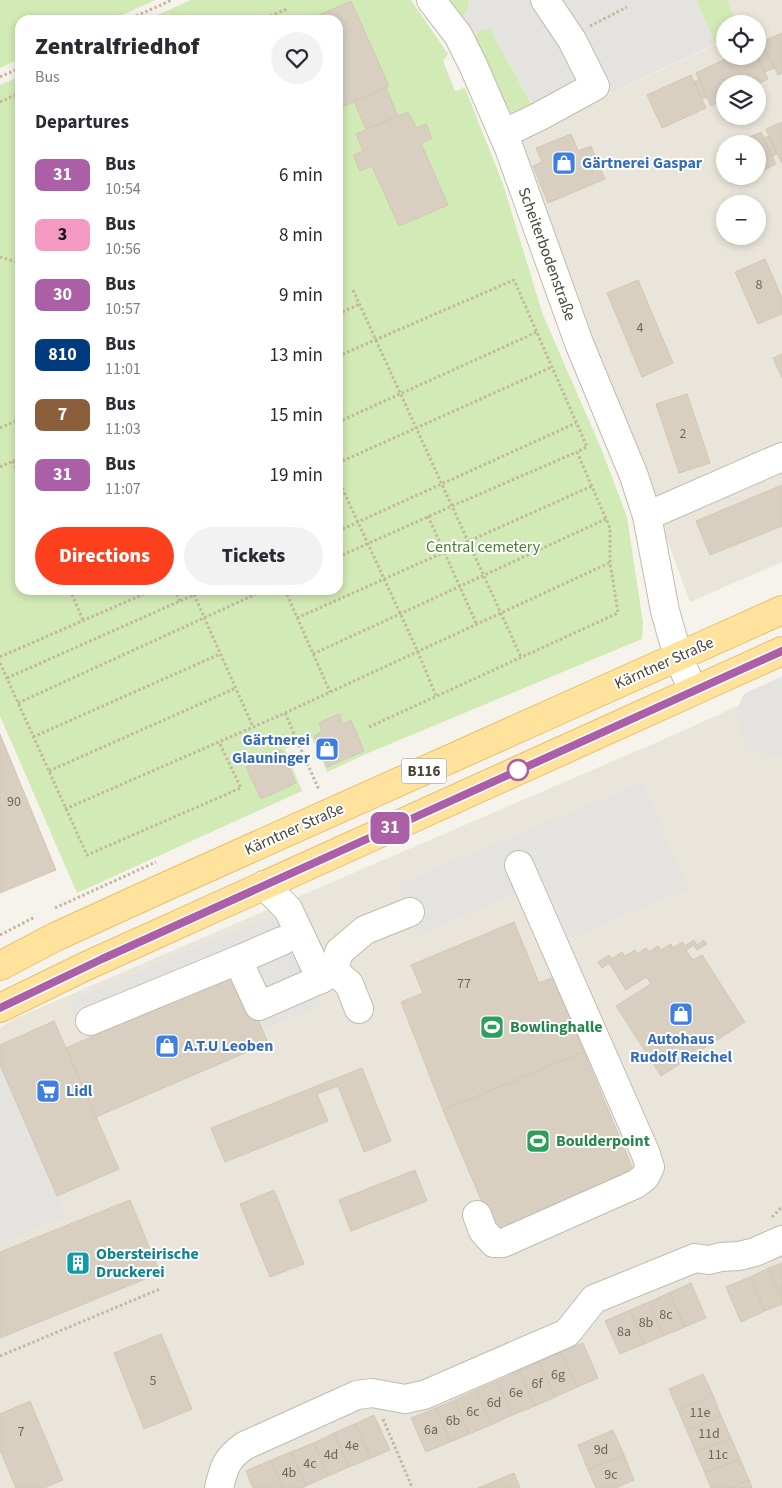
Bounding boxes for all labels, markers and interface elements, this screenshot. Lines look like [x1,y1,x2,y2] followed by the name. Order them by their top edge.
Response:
[716,15,766,245] map controls
[716,15,766,65] button: locate
[35,29,199,64] text: Zentralfriedhof
[271,32,323,84] button: heart
[35,66,60,88] text: Bus
[716,75,766,125] button: layers
[35,109,129,136] text: Departures
[716,135,766,185] button: +
[551,150,577,176] shop icon: Gärtnerei Gaspar
[105,151,136,178] text: Bus
[582,152,703,174] place label: Gärtnerei Gaspar
[53,162,72,187] text: 31
[279,162,323,189] text: 6 min
[105,178,141,200] text: 10:54
[513,184,581,324] street label: Scheiterbodenstraße
[716,195,766,245] button: −
[105,211,136,238] text: Bus
[58,222,67,247] text: 3
[279,222,323,249] text: 8 min
[105,238,141,260] text: 10:56
[105,271,136,298] text: Bus
[756,275,763,295] house number: 8
[53,282,72,307] text: 30
[279,282,323,309] text: 9 min
[105,298,141,320] text: 10:57
[637,318,644,338] house number: 4
[105,331,136,358] text: Bus
[48,342,77,367] text: 810
[269,342,323,369] text: 13 min
[105,358,141,380] text: 11:01
[105,391,136,418] text: Bus
[58,402,67,427] text: 7
[269,402,323,429] text: 15 min
[105,418,141,440] text: 11:03
[680,424,687,444] house number: 2
[105,451,136,478] text: Bus
[53,462,72,487] text: 31
[269,462,323,489] text: 19 min
[105,478,141,500] text: 11:07
[35,527,174,585] button: Directions
[184,527,323,585] button: Tickets
[426,536,541,558] park label: Central cemetery
[611,631,717,695] street label: Kärntner Straße
[232,729,311,769] place label: Gärtnerei Glauninger
[314,736,340,762] shop icon: Gärtnerei Glauninger
[402,758,446,784] road number: B116
[507,759,529,781] unlabelled marker
[7,792,21,812] house number: 90
[241,797,347,861] street label: Kärntner Straße
[368,812,412,844] line badge: 31
[380,815,400,840] text: 31
[457,974,471,994] house number: 77
[668,1001,694,1027] shop icon: Autohaus Rudolf Reichel
[479,1014,505,1040] sports icon: Bowlinghalle
[510,1016,603,1038] place label: Bowlinghalle
[630,1028,732,1068] place label: Autohaus Rudolf Reichel
[154,1033,180,1059] shop icon: A.T.U Leoben
[183,1035,273,1057] place label: A.T.U Leoben
[35,1078,61,1104] supermarket icon: Lidl
[66,1080,93,1102] place label: Lidl
[525,1128,551,1154] sports icon: Boulderpoint
[556,1130,650,1152] place label: Boulderpoint
[96,1243,199,1283] place label: Obersteirische Druckerei
[65,1250,91,1276] building icon: Obersteirische Druckerei
[659,1305,673,1325] house number: 8c
[639,1313,654,1333] house number: 8b
[617,1322,631,1342] house number: 8a
[551,1365,565,1385] house number: 6g
[150,1371,157,1391] house number: 5
[531,1374,543,1394] house number: 6f
[509,1383,523,1403] house number: 6e
[487,1393,501,1413] house number: 6d
[466,1402,480,1422] house number: 6c
[690,1403,710,1423] house number: 11e
[446,1411,461,1431] house number: 6b
[424,1420,438,1440] house number: 6a
[18,1422,25,1442] house number: 7
[698,1424,720,1444] house number: 11d
[345,1436,359,1456] house number: 4e
[594,1440,608,1460] house number: 9d
[324,1445,338,1465] house number: 4d
[708,1445,729,1465] house number: 11c
[303,1454,317,1474] house number: 4c
[282,1463,297,1483] house number: 4b
[604,1465,618,1485] house number: 9c

